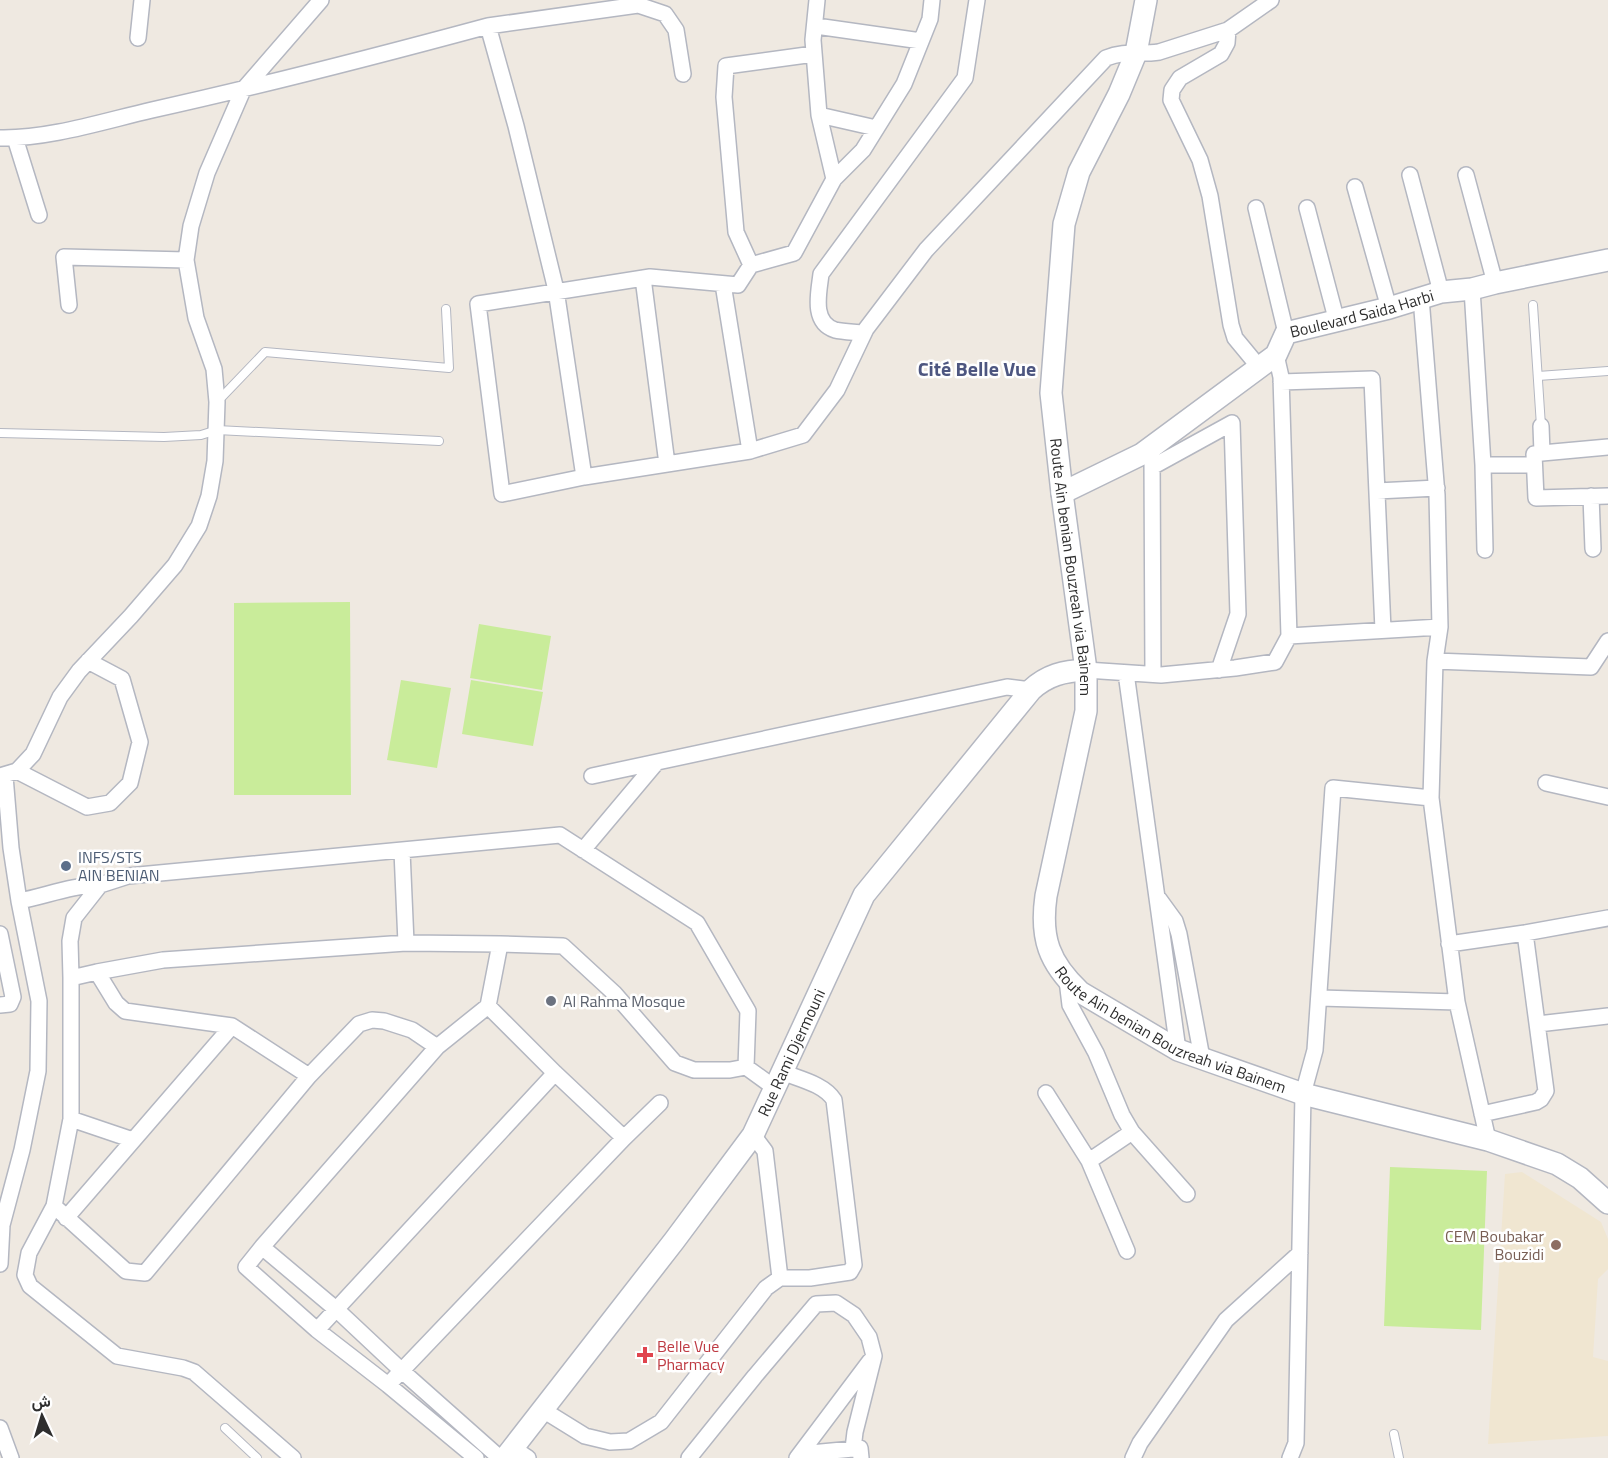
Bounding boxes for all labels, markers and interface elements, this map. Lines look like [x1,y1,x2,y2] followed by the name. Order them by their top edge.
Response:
[1287,283,1437,344] street label: Boulevard Saida Harbi
[918,353,1036,384] district label: Cité Belle Vue
[1044,437,1098,696] street label: Route Ain benian Bouzreah via Bainem
[78,845,160,887] place label: INFS/STS AIN BENIAN
[59,859,73,873] marker: INFS/STS AIN BENIAN
[1049,961,1289,1099] street label: Route Ain benian Bouzreah via Bainem
[751,985,831,1120] street label: Rue Rami Djermouni
[563,989,685,1013] place label: Al Rahma Mosque
[544,994,558,1008] marker: Al Rahma Mosque
[1445,1224,1544,1266] place label: CEM Boubakar Bouzidi
[1549,1238,1563,1252] marker: CEM Boubakar Bouzidi
[657,1334,725,1376] place label: Belle Vue Pharmacy
[638,1348,652,1362] marker: Belle Vue Pharmacy
[12,1386,72,1446] north arrow
[31,1388,51,1414] text: ش

